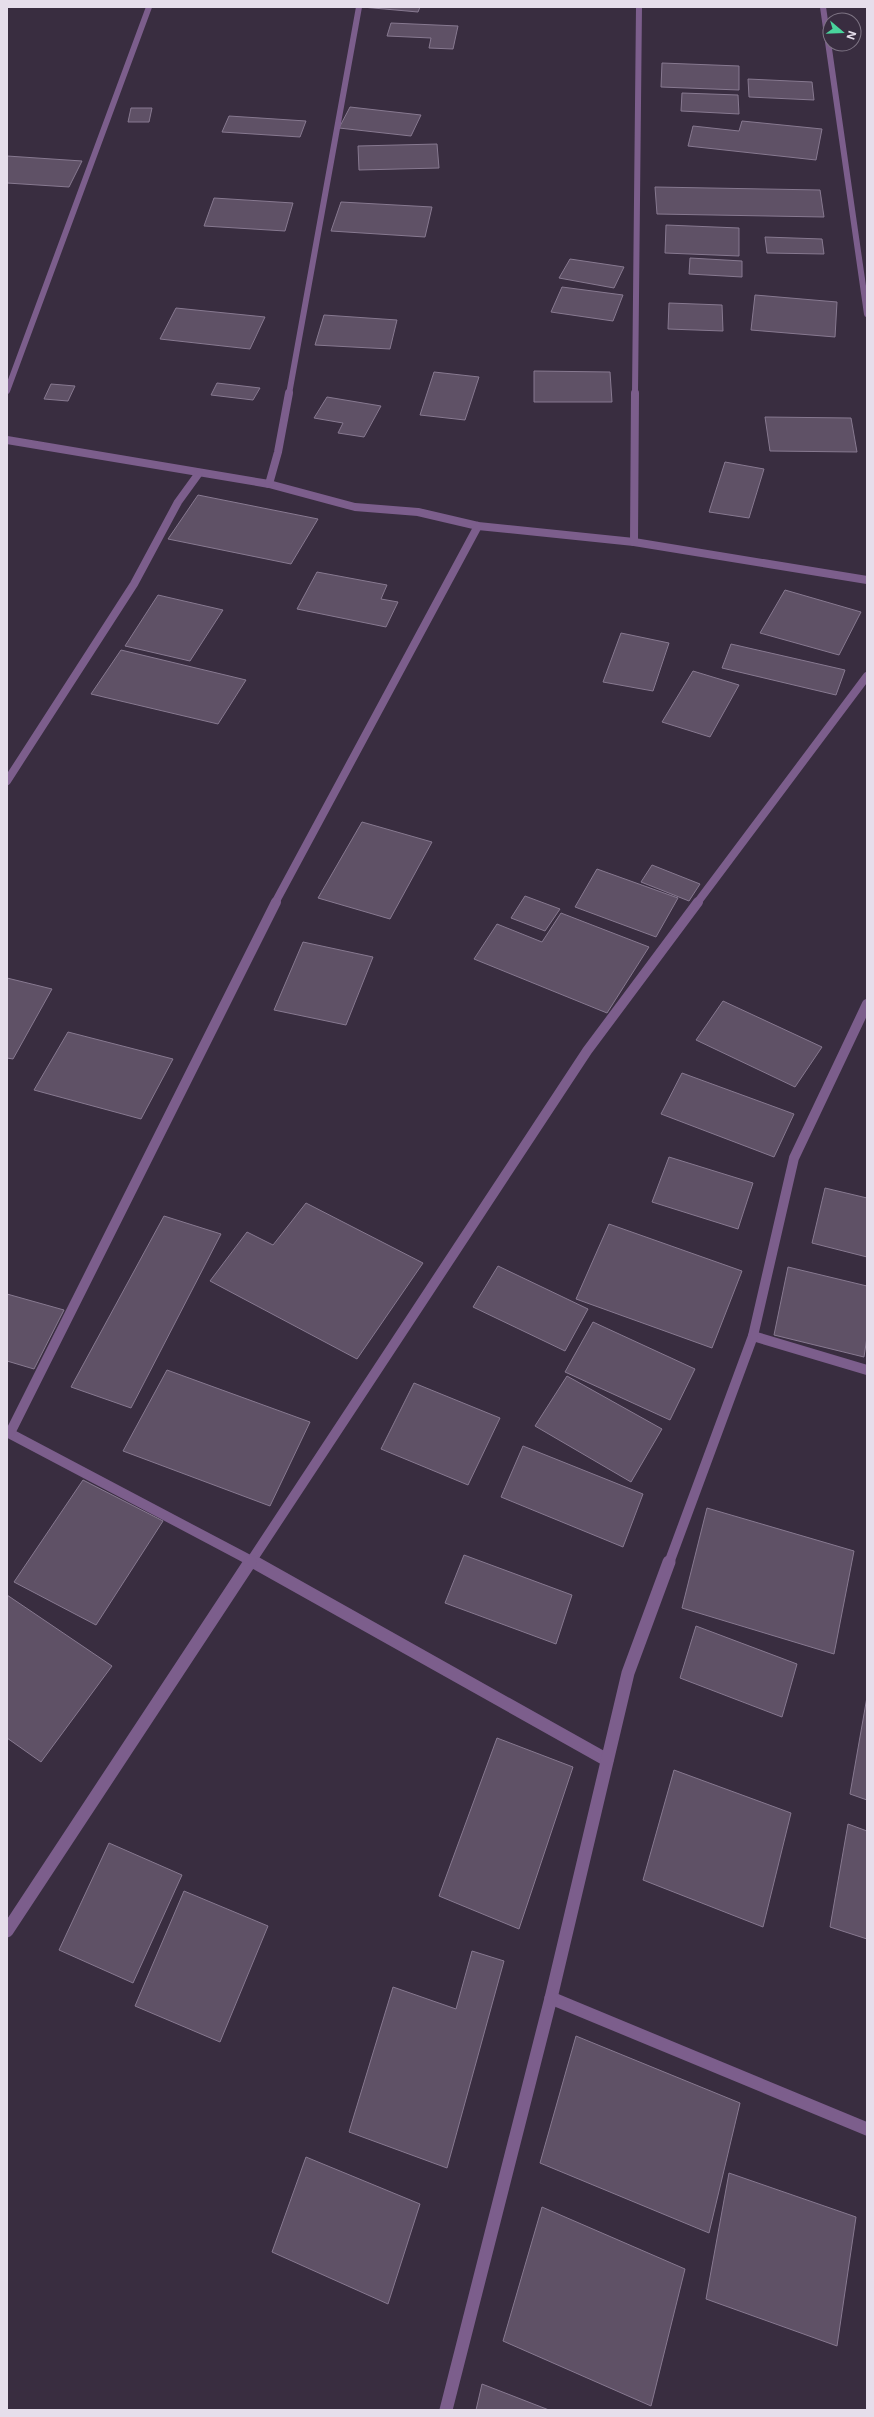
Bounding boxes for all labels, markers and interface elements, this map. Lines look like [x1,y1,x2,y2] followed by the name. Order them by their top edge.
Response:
[822,12,862,52] north arrow
[843,29,859,42] text: N

